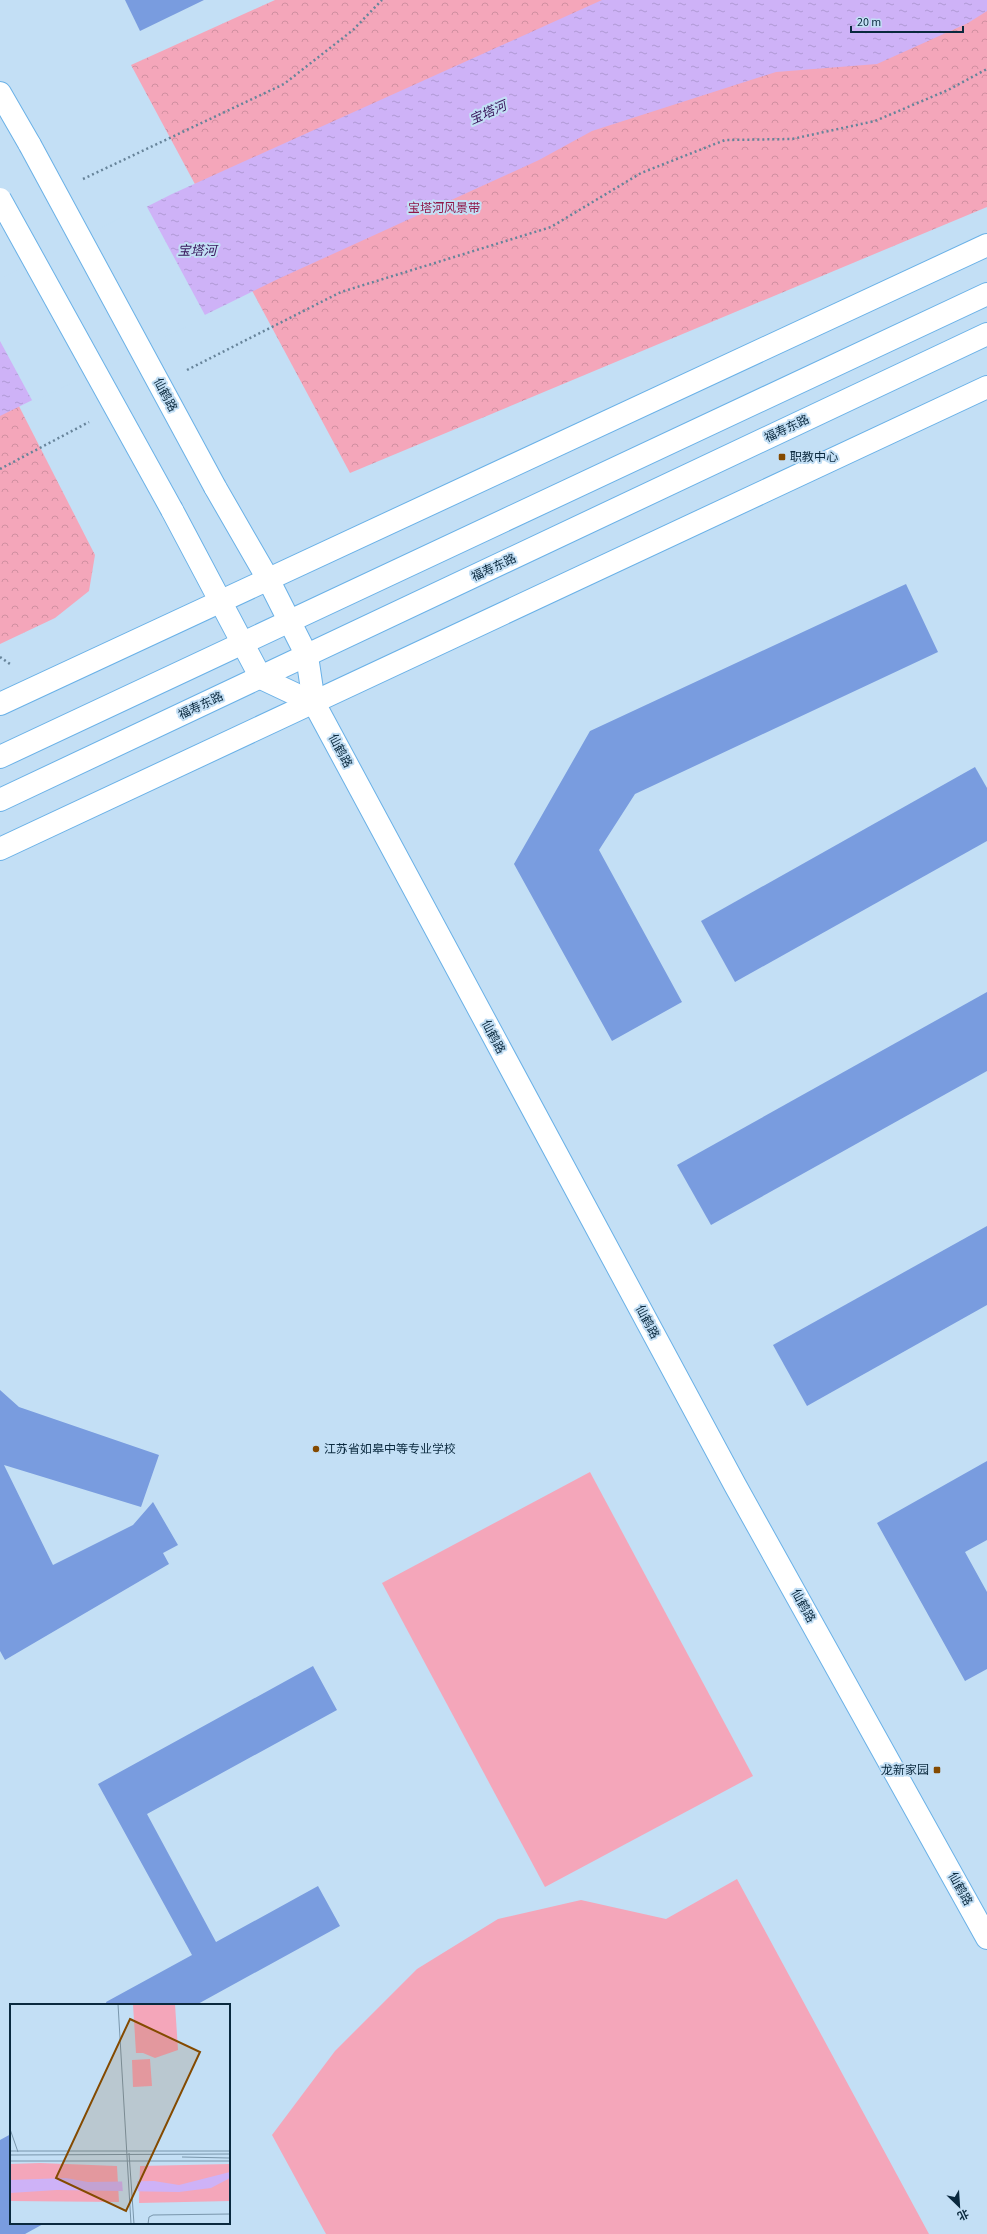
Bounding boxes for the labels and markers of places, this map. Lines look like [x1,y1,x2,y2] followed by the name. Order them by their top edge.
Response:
[790,449,838,466] place label: 职教中心
[777,452,787,462] marker: 职教中心
[324,1441,456,1458] place label: 江苏省如皋中等专业学校
[311,1444,321,1454] marker: 江苏省如皋中等专业学校
[881,1762,929,1779] place label: 龙新家园
[932,1765,942,1775] marker: 龙新家园

